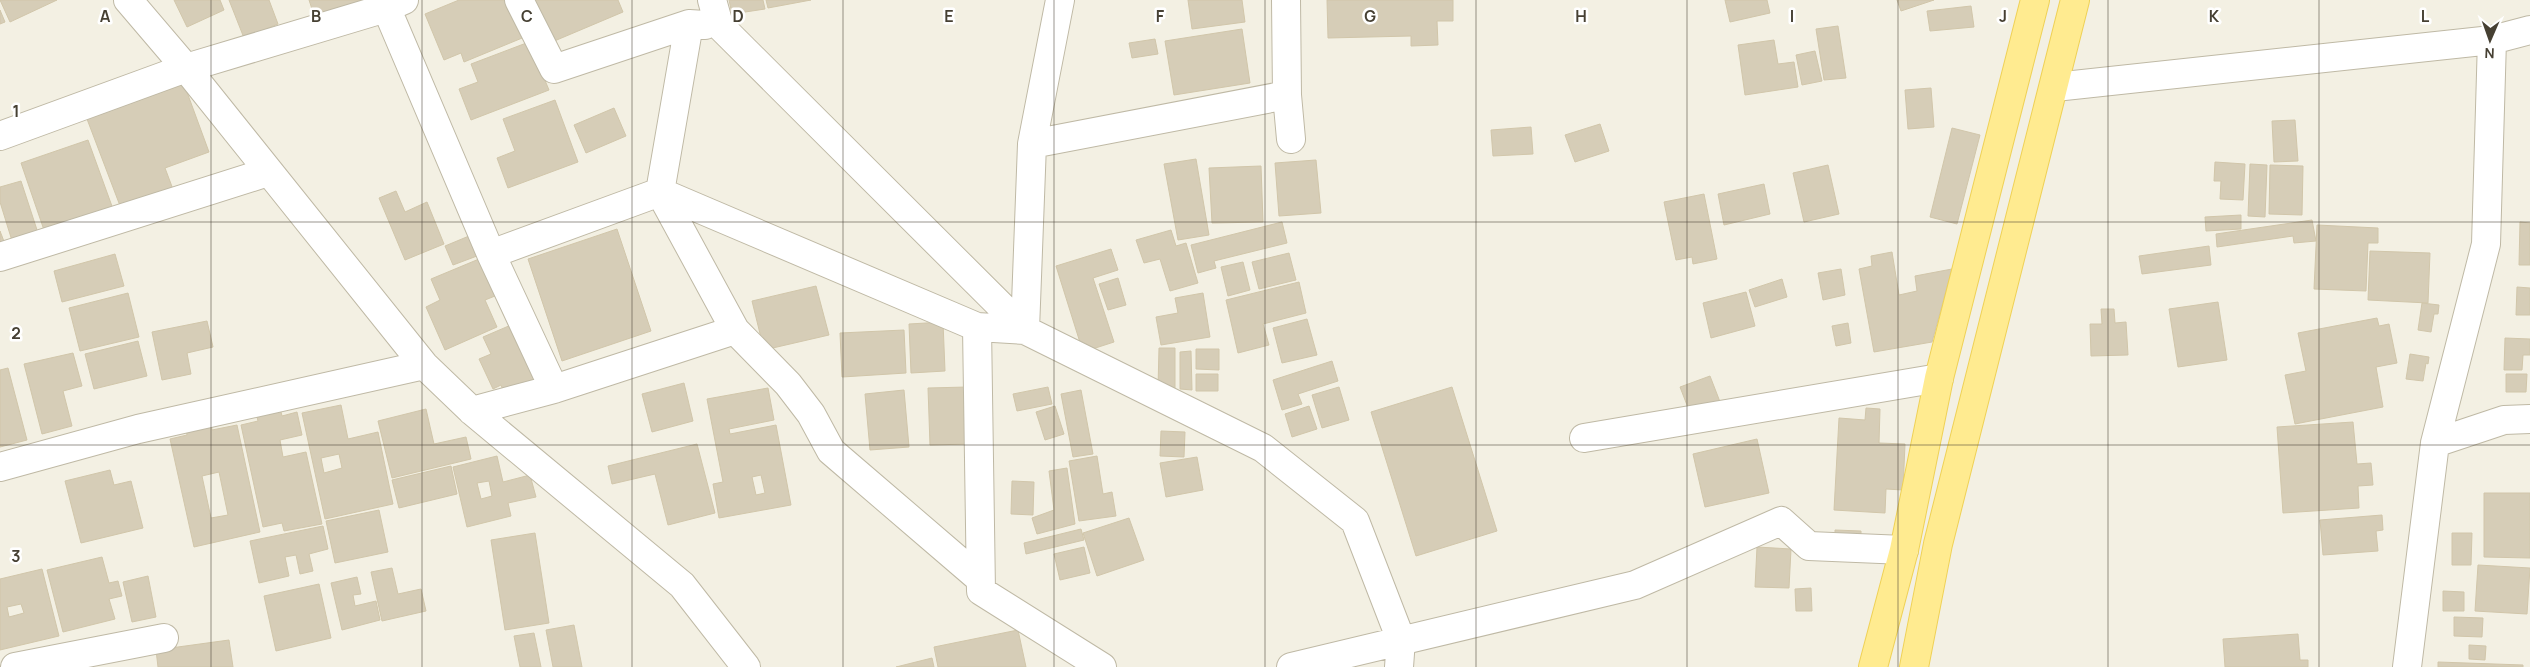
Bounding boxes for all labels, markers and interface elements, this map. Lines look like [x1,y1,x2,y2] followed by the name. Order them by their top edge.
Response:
[100,5,111,27] text: A
[311,5,321,27] text: B
[521,5,533,27] text: C
[732,5,744,27] text: D
[944,5,954,27] text: E
[1156,5,1165,27] text: F
[1364,5,1376,27] text: G
[1575,5,1587,27] text: H
[1790,5,1794,27] text: I
[1999,5,2007,27] text: J
[2209,5,2220,27] text: K
[2421,5,2430,27] text: L
[2465,15,2515,65] north arrow
[2484,44,2495,63] text: N
[12,100,20,122] text: 1
[11,322,21,344] text: 2
[11,545,21,567] text: 3

